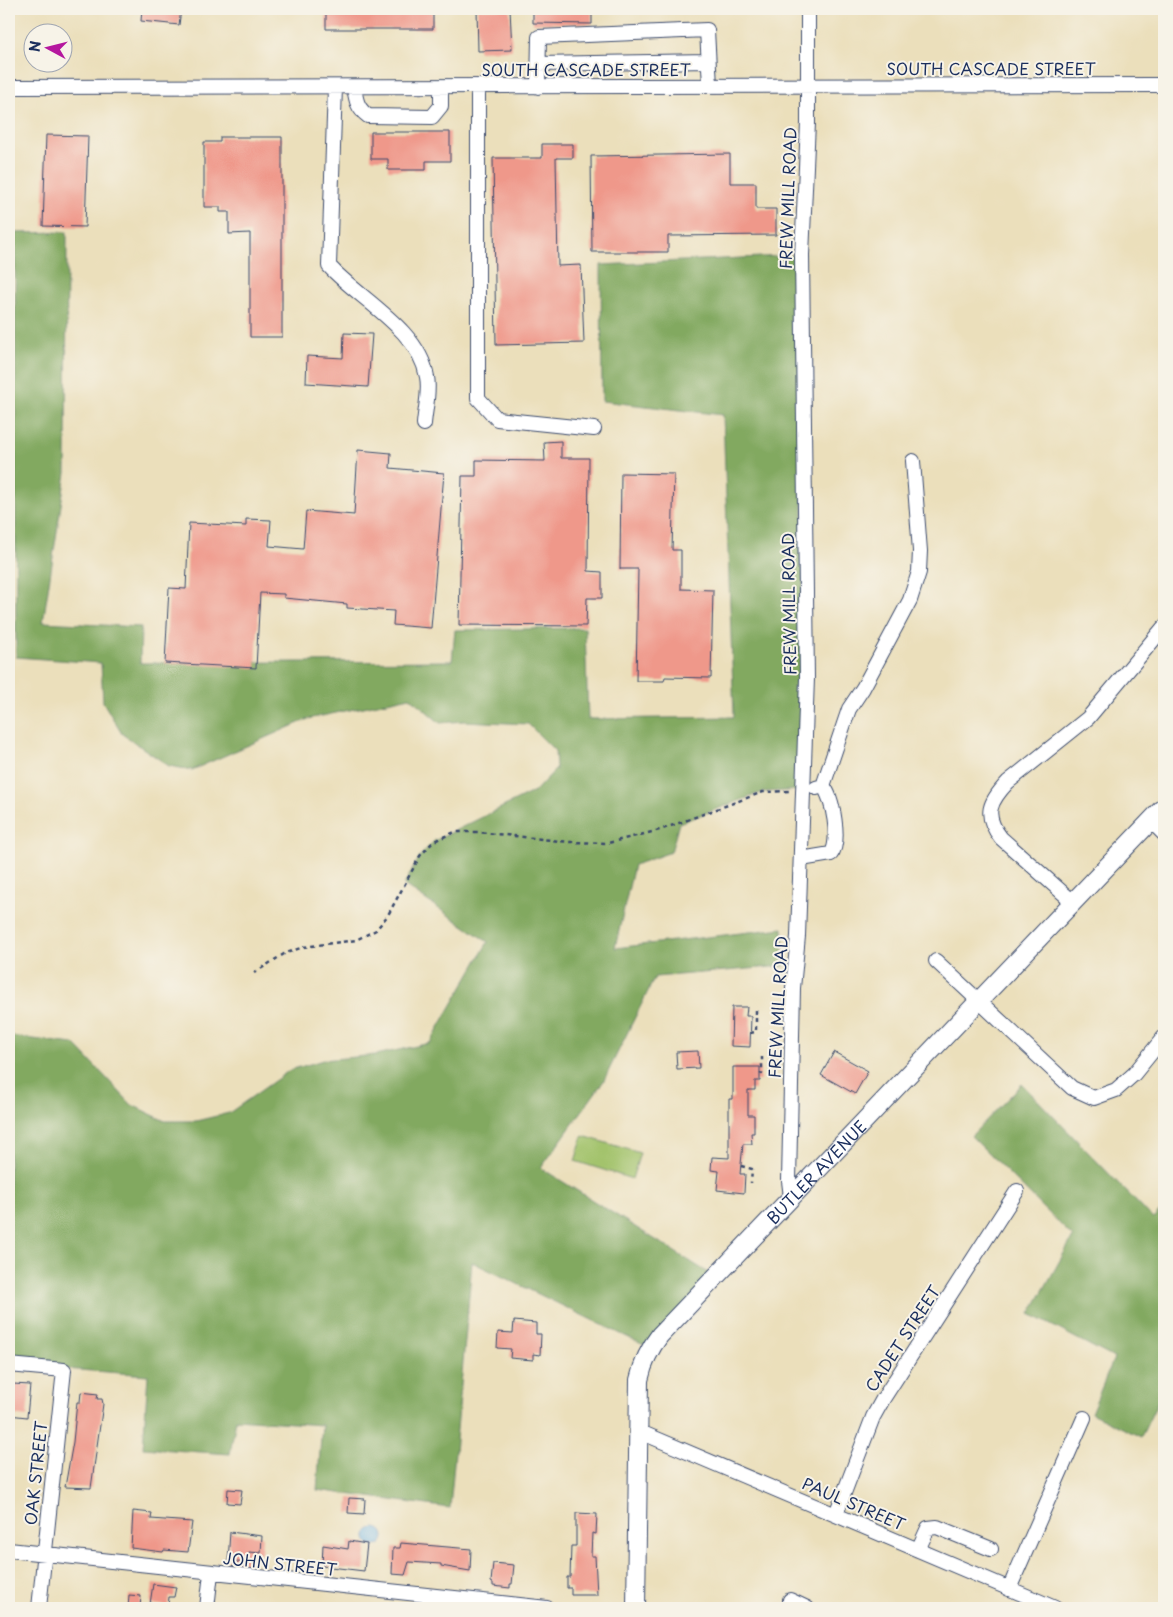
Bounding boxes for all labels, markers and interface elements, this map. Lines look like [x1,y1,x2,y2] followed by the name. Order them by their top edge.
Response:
[22,22,72,72] north arrow
[24,40,46,53] text: N
[886,56,1096,80] street label: SOUTH CASCADE STREET
[481,57,691,81] street label: SOUTH CASCADE STREET
[773,126,801,270] street label: FREW MILL ROAD
[775,533,801,675] street label: FREW MILL ROAD
[761,935,793,1079] street label: FREW MILL ROAD
[760,1114,872,1229] street label: BUTLER AVENUE
[859,1280,946,1396] street label: CADET STREET
[18,1420,52,1526] street label: OAK STREET
[799,1470,909,1536] street label: PAUL STREET
[222,1545,338,1581] street label: JOHN STREET

